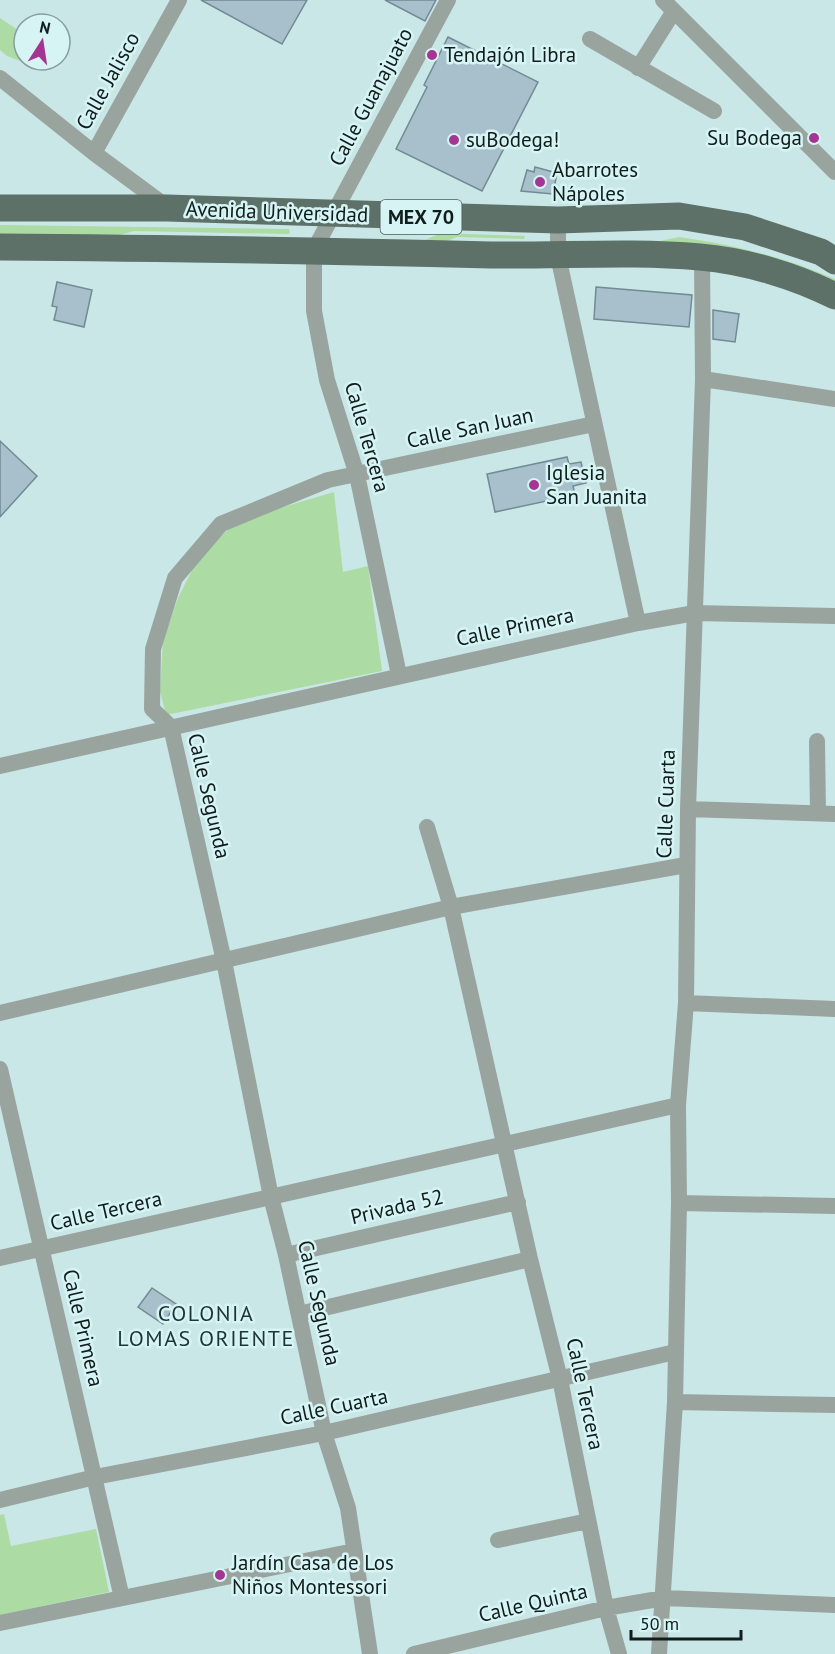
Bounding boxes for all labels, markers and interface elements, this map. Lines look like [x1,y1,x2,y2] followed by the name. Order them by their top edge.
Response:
[12,12,72,72] north arrow
[38,16,52,38] text: N
[323,23,418,170] street label: Calle Guanajuato
[70,27,146,135] street label: Calle Jalisco
[444,41,576,68] place label: Tendajón Libra
[425,48,439,62] marker: Tendajón Libra
[707,124,802,151] place label: Su Bodega
[466,126,560,153] place label: suBodega!
[807,131,821,145] marker: Su Bodega
[447,133,461,147] marker: suBodega!
[552,156,638,207] place label: Abarrotes Nápoles
[533,175,547,189] marker: Abarrotes Nápoles
[185,195,369,228] street label: Avenida Universidad
[380,200,462,234] road number: MEX 70
[339,378,396,495] street label: Calle Tercera
[404,401,536,454] street label: Calle San Juan
[546,459,647,510] place label: Iglesia San Juanita
[527,478,541,492] marker: Iglesia San Juanita
[454,601,576,652] street label: Calle Primera
[182,730,237,861] street label: Calle Segunda
[650,749,681,859] street label: Calle Cuarta
[348,1183,446,1230] street label: Privada 52
[47,1185,164,1236] street label: Calle Tercera
[292,1237,347,1368] street label: Calle Segunda
[57,1267,110,1389] street label: Calle Primera
[117,1299,295,1352] district label: COLONIA LOMAS ORIENTE
[560,1335,611,1452] street label: Calle Tercera
[278,1382,390,1431] street label: Calle Cuarta
[231,1549,394,1600] place label: Jardín Casa de Los Niños Montessori
[213,1568,227,1582] marker: Jardín Casa de Los Niños Montessori
[476,1577,590,1628] street label: Calle Quinta
[631,1603,740,1641] scale bar
[640,1612,679,1635] text: 50 m

